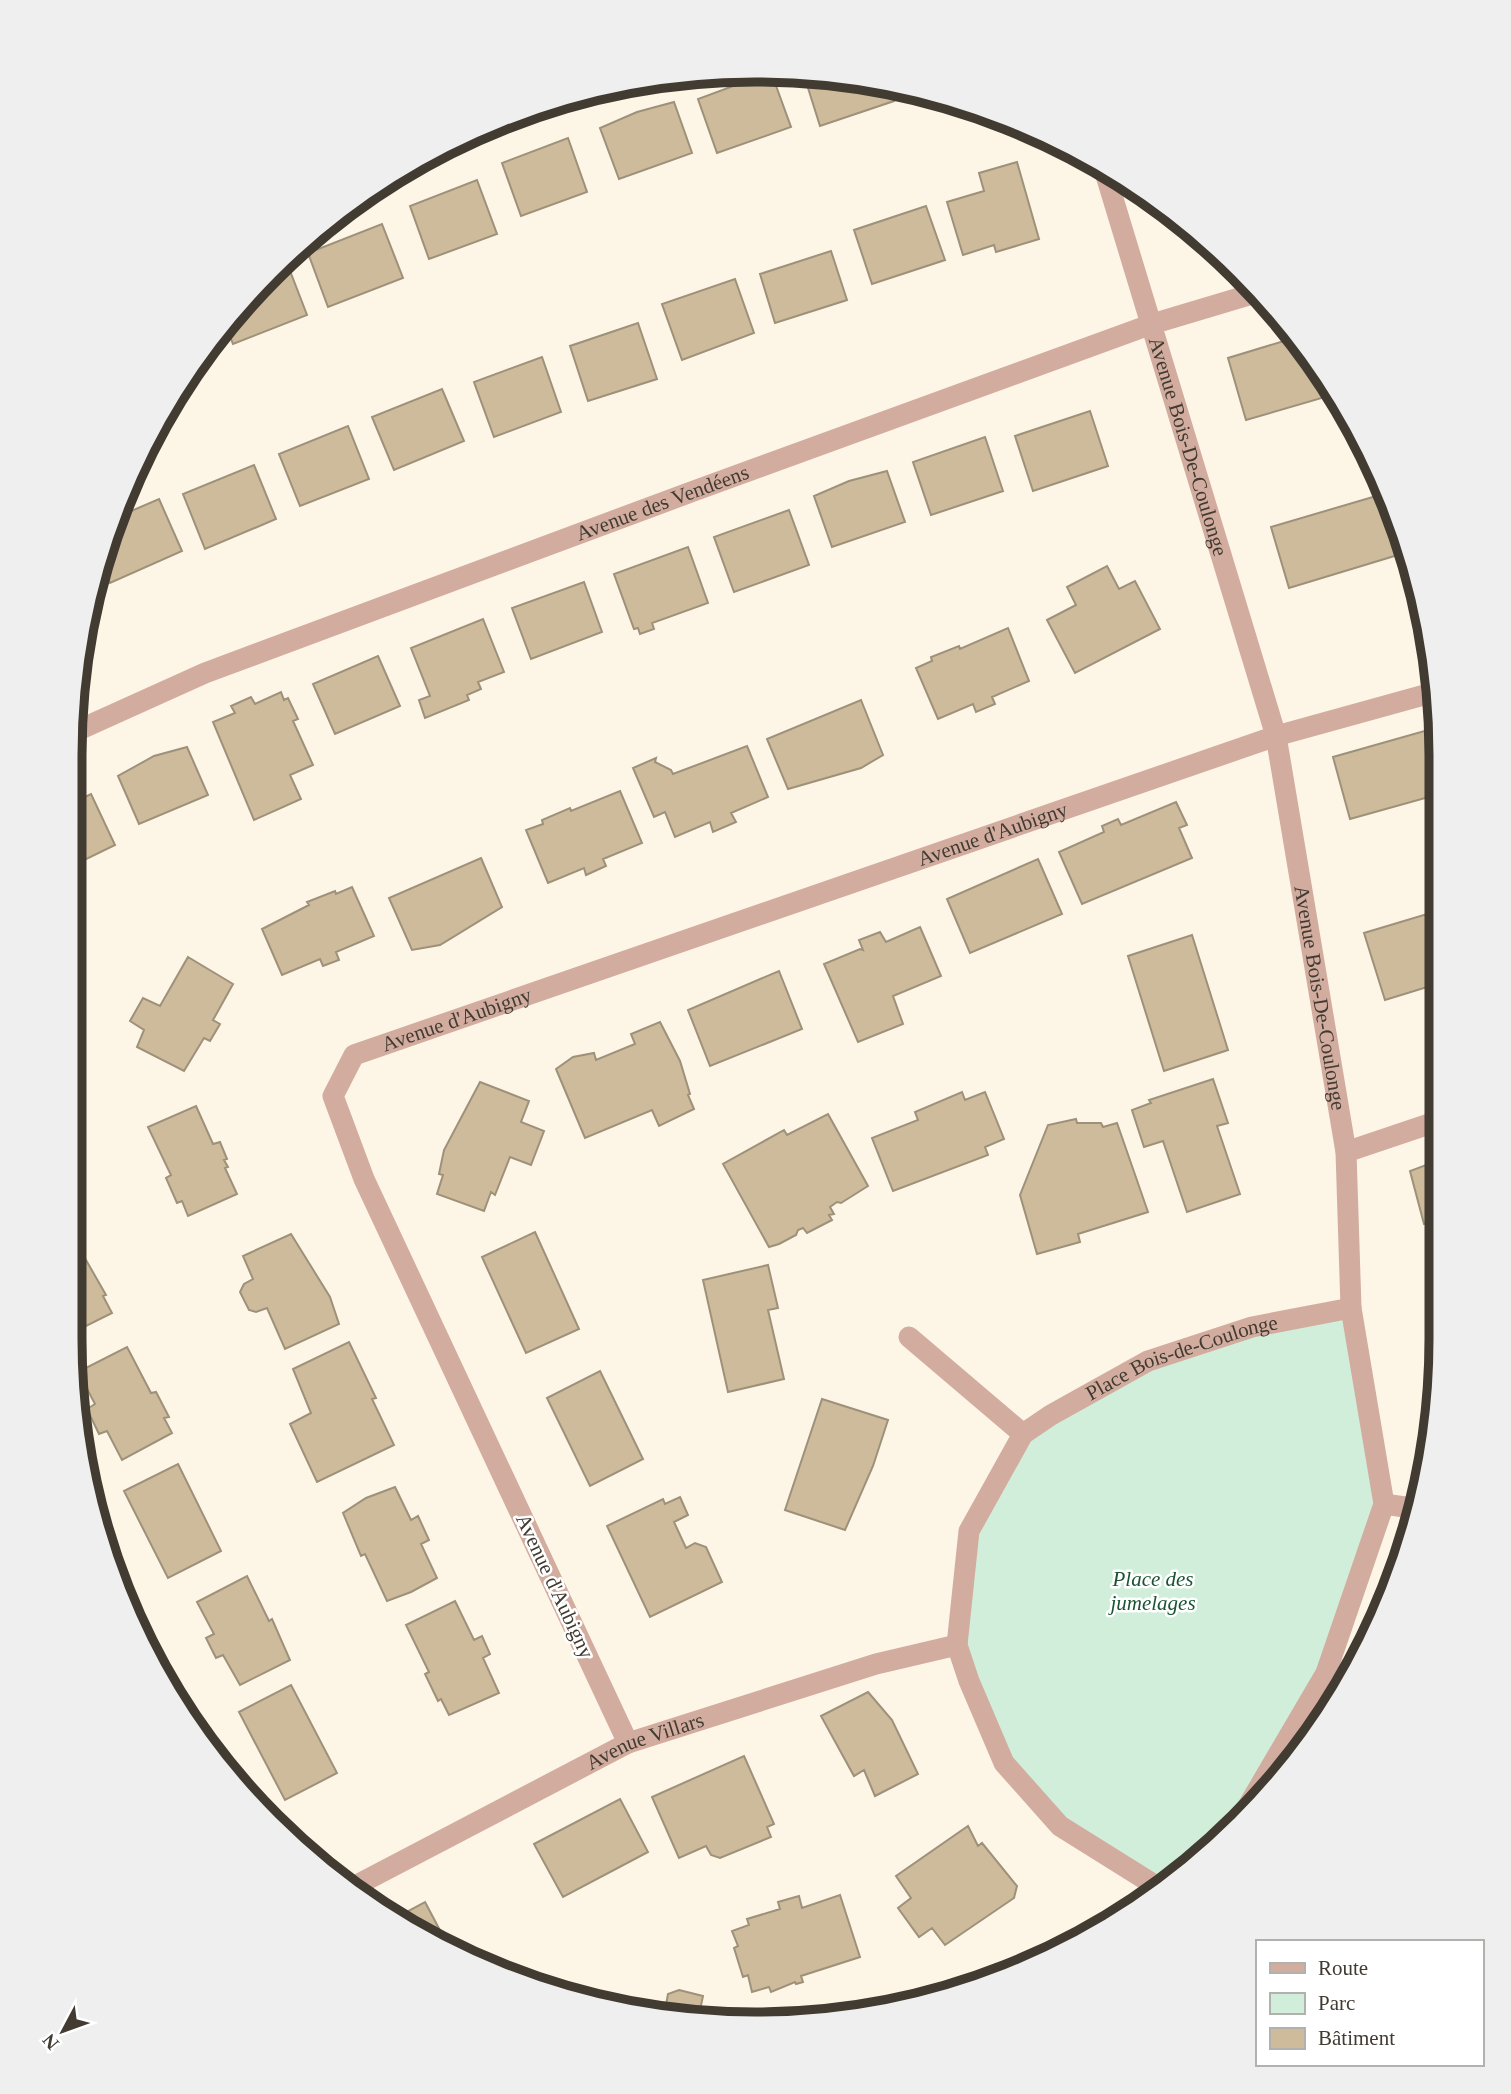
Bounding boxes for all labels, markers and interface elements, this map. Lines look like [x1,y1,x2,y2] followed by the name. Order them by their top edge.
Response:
[1144,334,1233,559] street label: Avenue Bois-De-Coulonge
[573,460,752,546] street label: Avenue des Vendéens
[914,797,1071,871] street label: Avenue d'Aubigny
[1289,884,1351,1112] street label: Avenue Bois-De-Coulonge
[379,982,535,1056] street label: Avenue d'Aubigny
[1081,1310,1280,1405] street label: Place Bois-de-Coulonge
[511,1510,599,1663] street label: Avenue d'Aubigny
[1107,1567,1196,1615] park label: Place des jumelages
[582,1708,707,1775] street label: Avenue Villars
[1256,1940,1483,2066] legend
[1318,1956,1368,1980] text: Route
[1318,1991,1355,2015] text: Parc
[28,1996,98,2066] north arrow
[1318,2026,1395,2050] text: Bâtiment
[38,2030,63,2054] text: N

